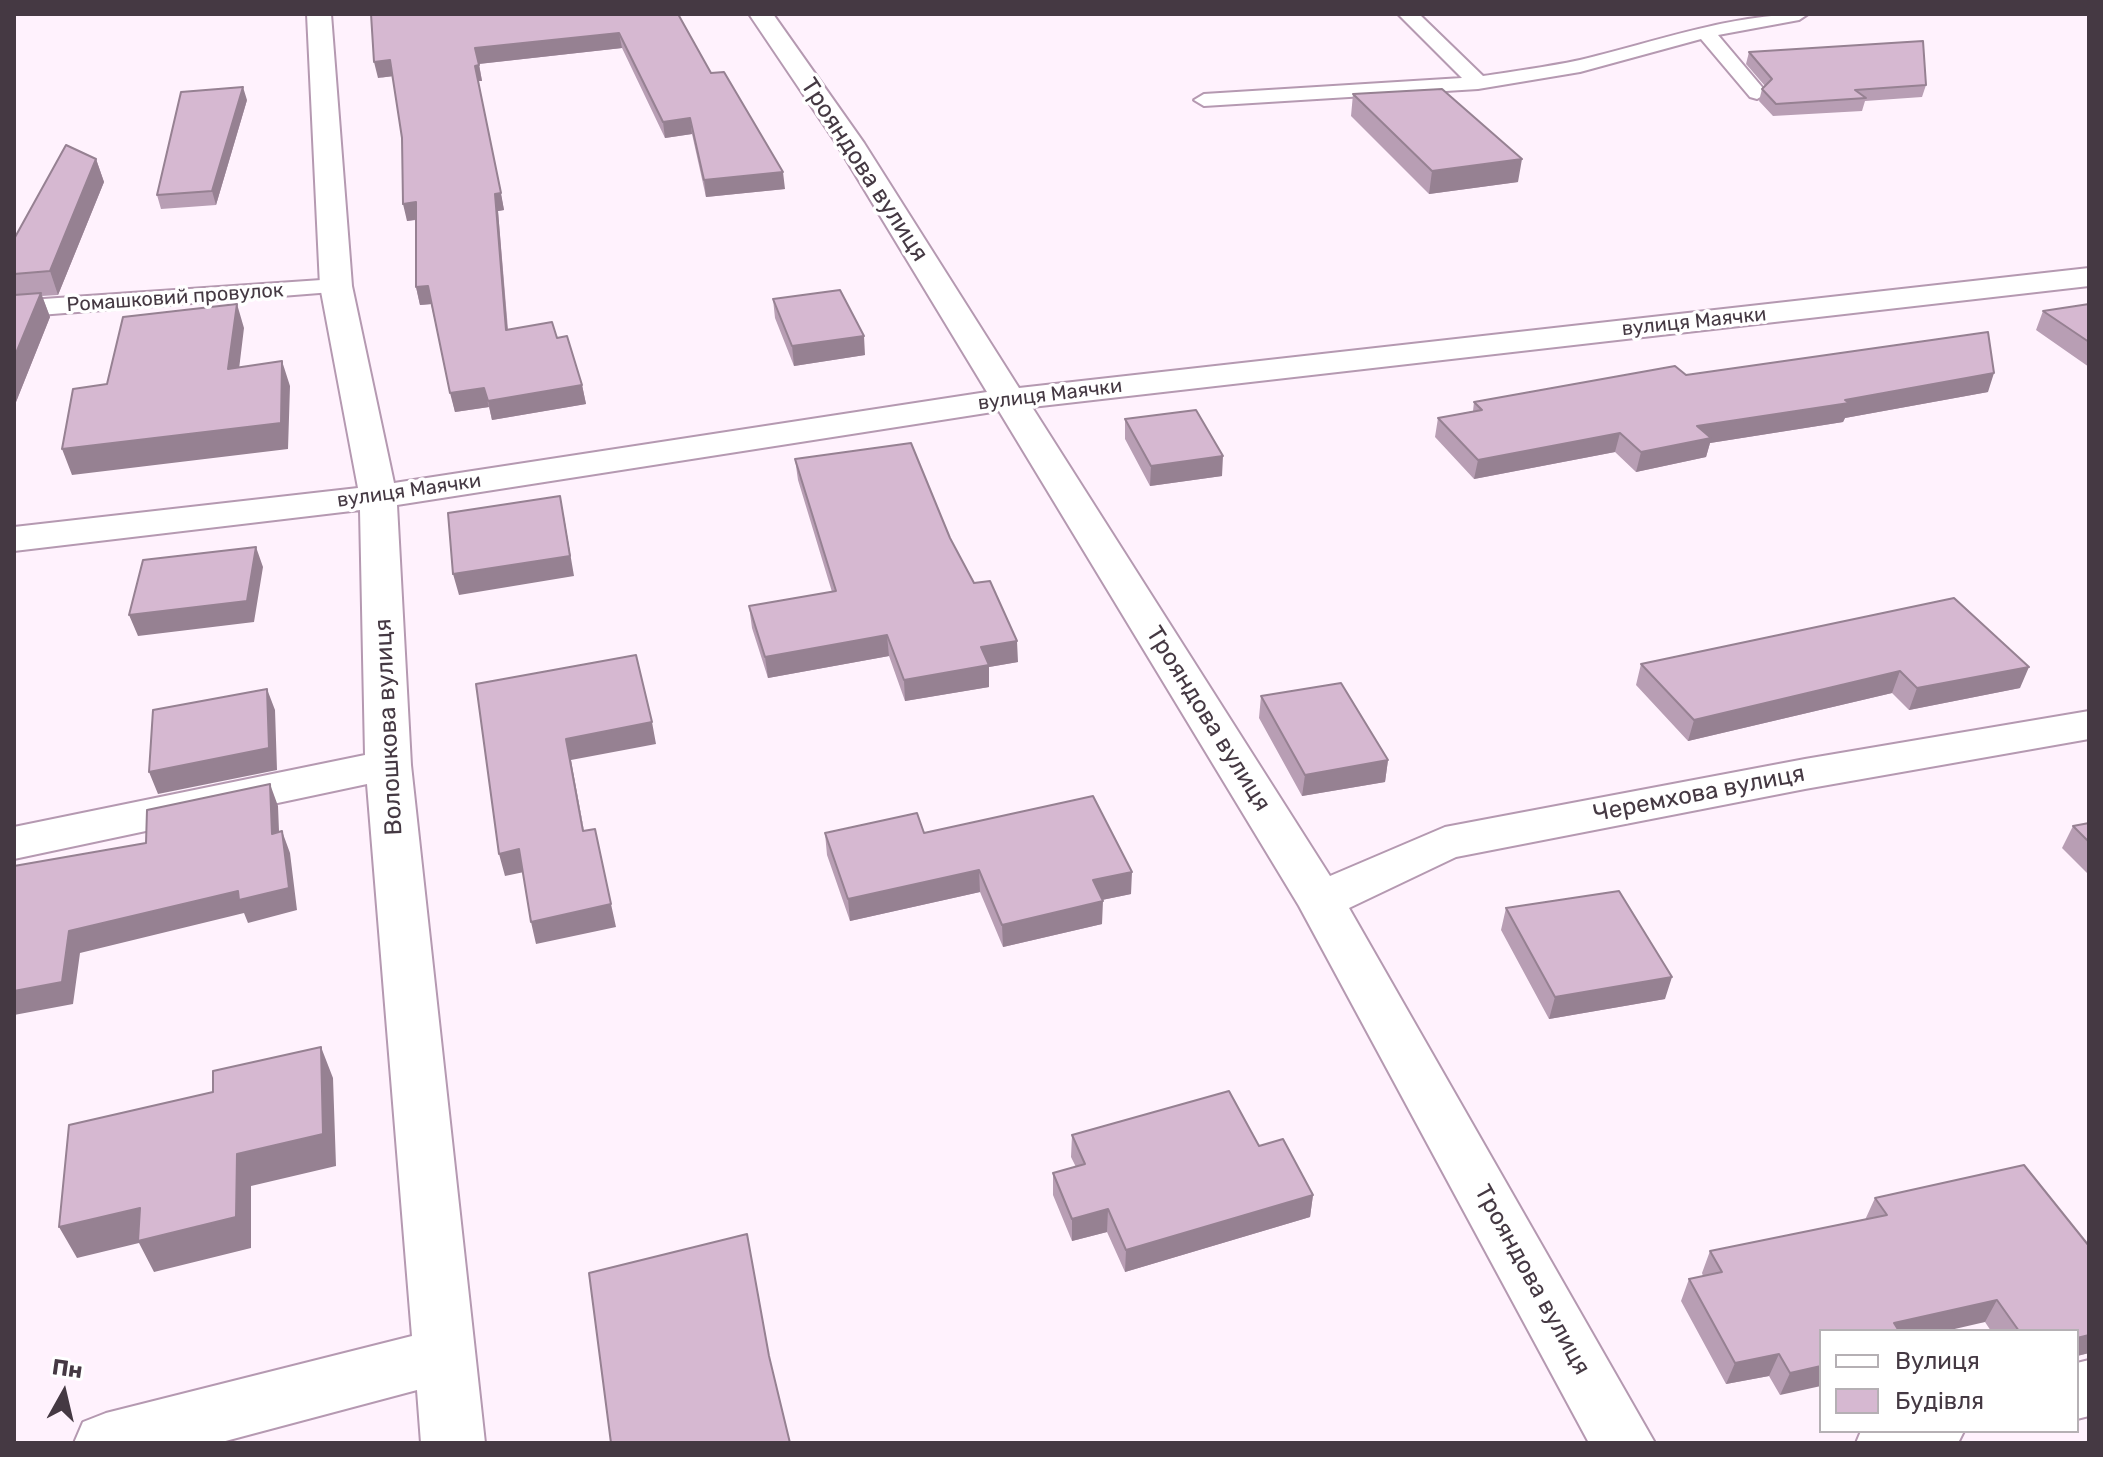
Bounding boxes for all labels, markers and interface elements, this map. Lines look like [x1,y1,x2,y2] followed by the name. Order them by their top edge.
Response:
[794,73,934,267] street label: Трояндова вулиця
[66,278,284,318] street label: Ромашковий провулок
[1621,302,1767,342] street label: вулиця Маячки
[976,374,1124,416] street label: вулиця Маячки
[335,469,483,513] street label: вулиця Маячки
[369,618,409,836] street label: Волошкова вулиця
[1139,621,1277,817] street label: Трояндова вулиця
[1591,759,1807,829] street label: Черемхова вулиця
[1468,1180,1596,1380] street label: Трояндова вулиця
[1819,1329,2079,1433] legend
[1895,1347,1980,1375] text: Вулиця
[24,1353,104,1433] north arrow
[50,1353,84,1384] text: Пн
[1895,1387,1984,1415] text: Будівля

